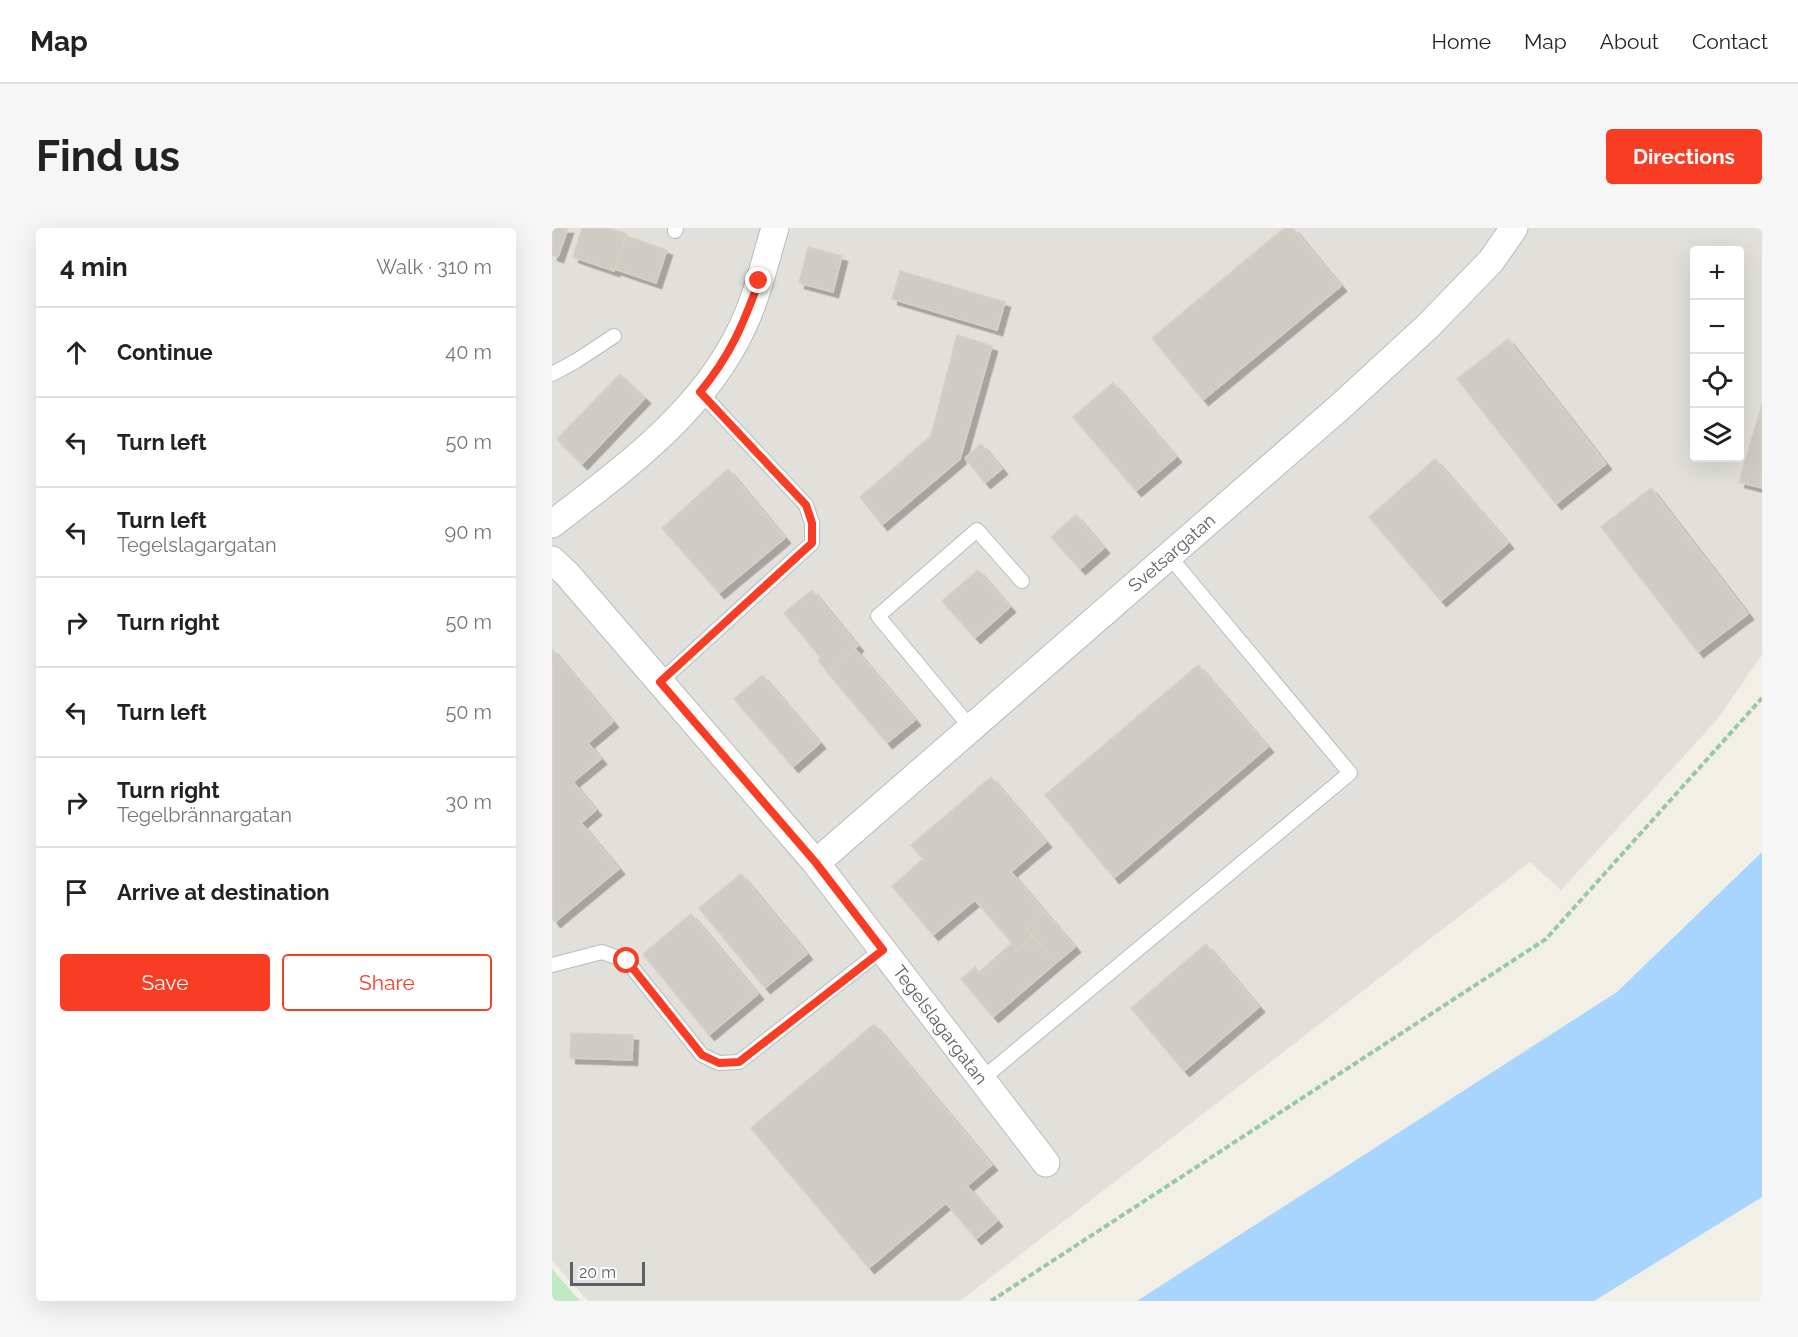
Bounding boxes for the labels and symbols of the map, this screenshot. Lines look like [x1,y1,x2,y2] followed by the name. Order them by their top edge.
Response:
[745,267,771,293] route end
[1124,509,1219,596] street label: Svetsargatan
[613,947,639,973] route start
[889,961,992,1088] street label: Tegelslagargatan
[570,1259,645,1286] scale bar

